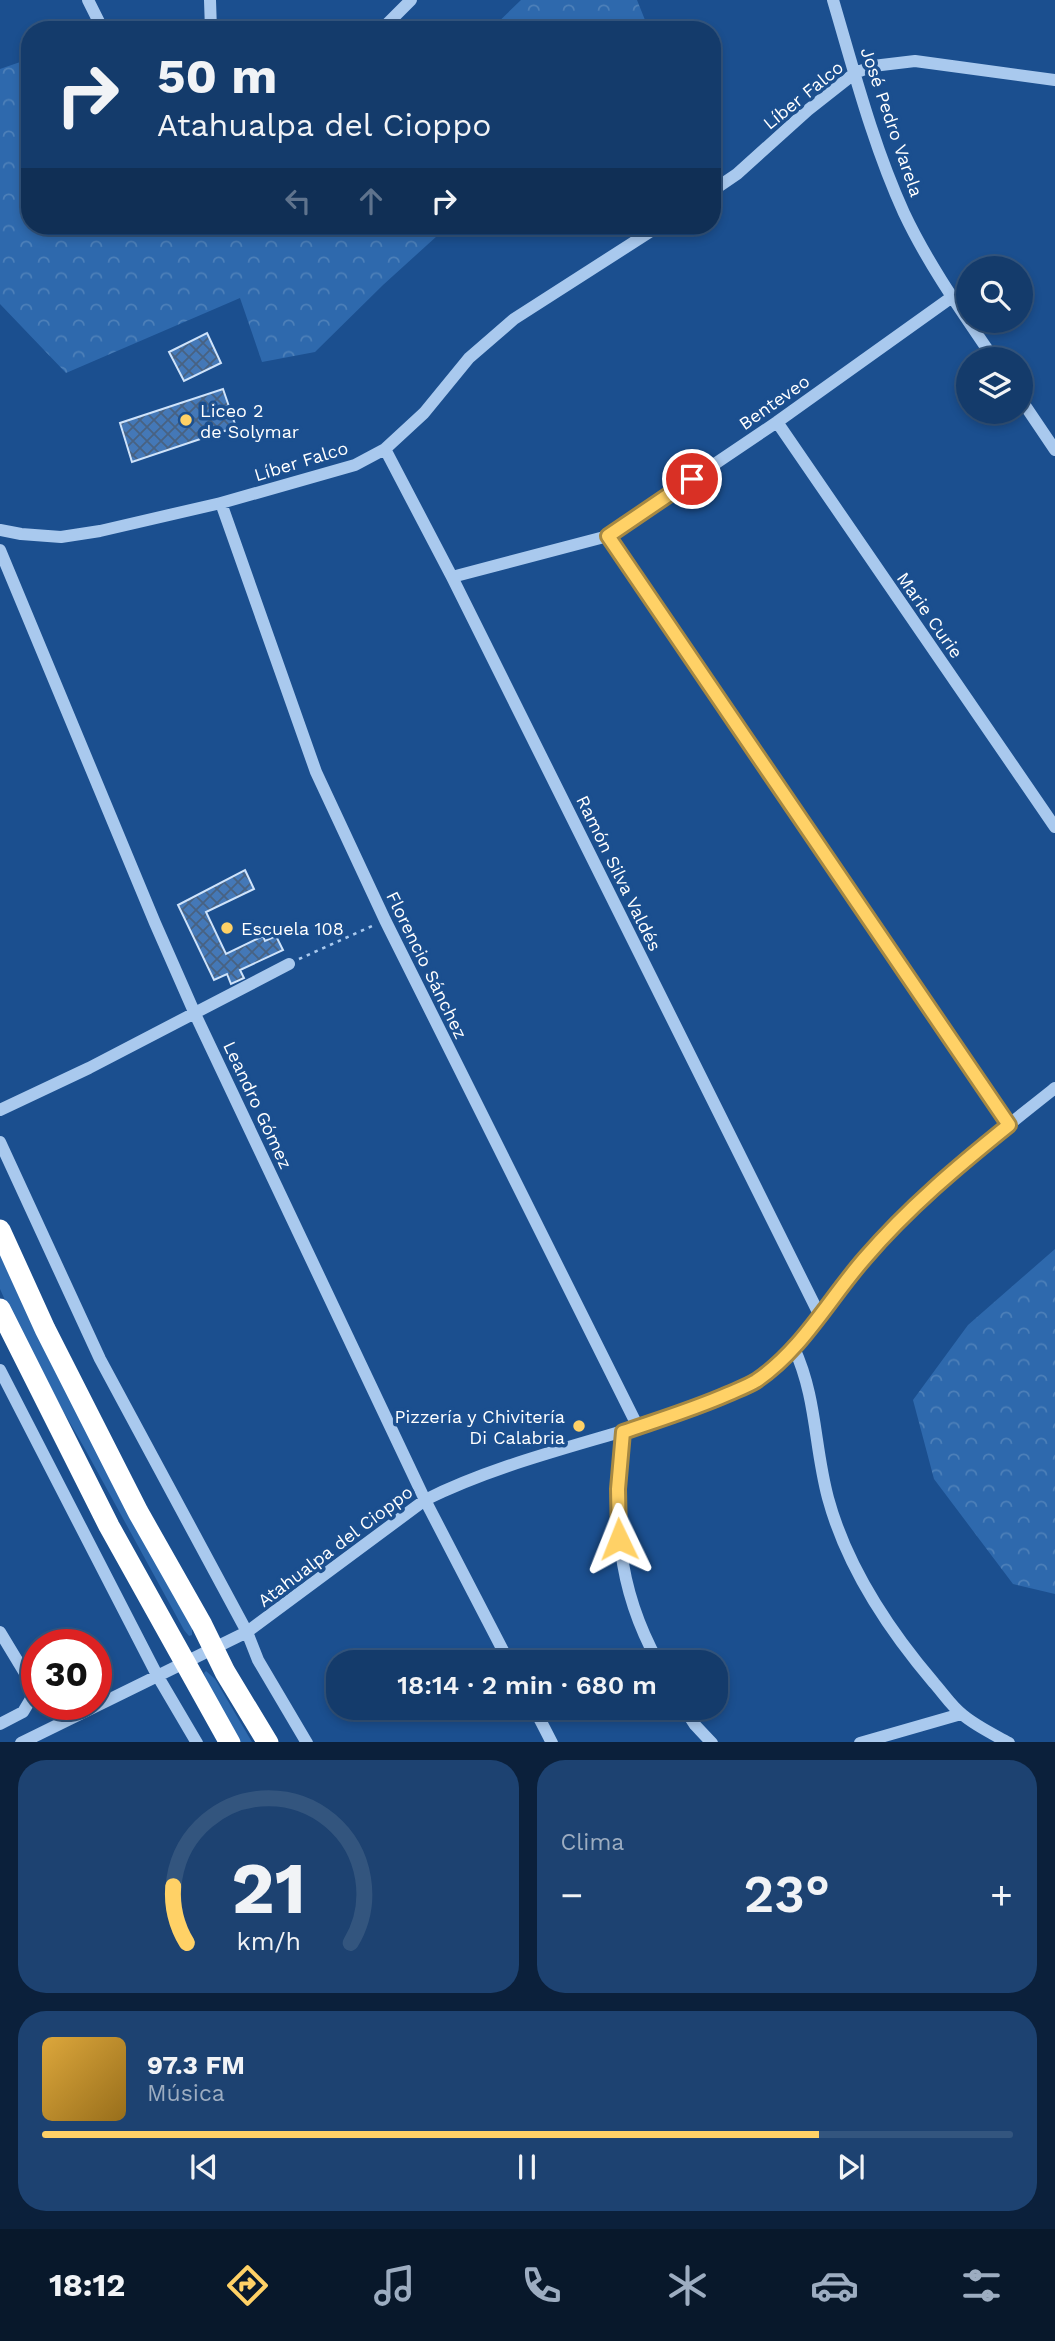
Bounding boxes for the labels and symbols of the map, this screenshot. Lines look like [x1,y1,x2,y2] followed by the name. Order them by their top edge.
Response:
[857,45,927,199] street label: José Pedro Varela
[759,56,847,134] street label: Líber Falco
[735,370,813,434] street label: Benteveo
[200,400,299,442] place label: Liceo 2 de Solymar
[178,412,194,428] marker: Liceo 2 de Solymar
[252,437,350,485] street label: Líber Falco
[662,449,722,509] pin
[893,568,967,662] street label: Marie Curie
[572,792,666,954] street label: Ramón Silva Valdés
[382,888,472,1042] street label: Florencio Sánchez
[241,918,344,939] place label: Escuela 108
[219,920,235,936] marker: Escuela 108
[219,1038,297,1172] street label: Leandro Gómez
[395,1406,565,1448] place label: Pizzería y Chivitería Di Calabria
[571,1418,587,1434] marker: Pizzería y Chivitería Di Calabria
[254,1481,416,1611] street label: Atahualpa del Cioppo
[582,1502,656,1576] position arrow
[21,1629,112,1720] speed limit sign: 30

